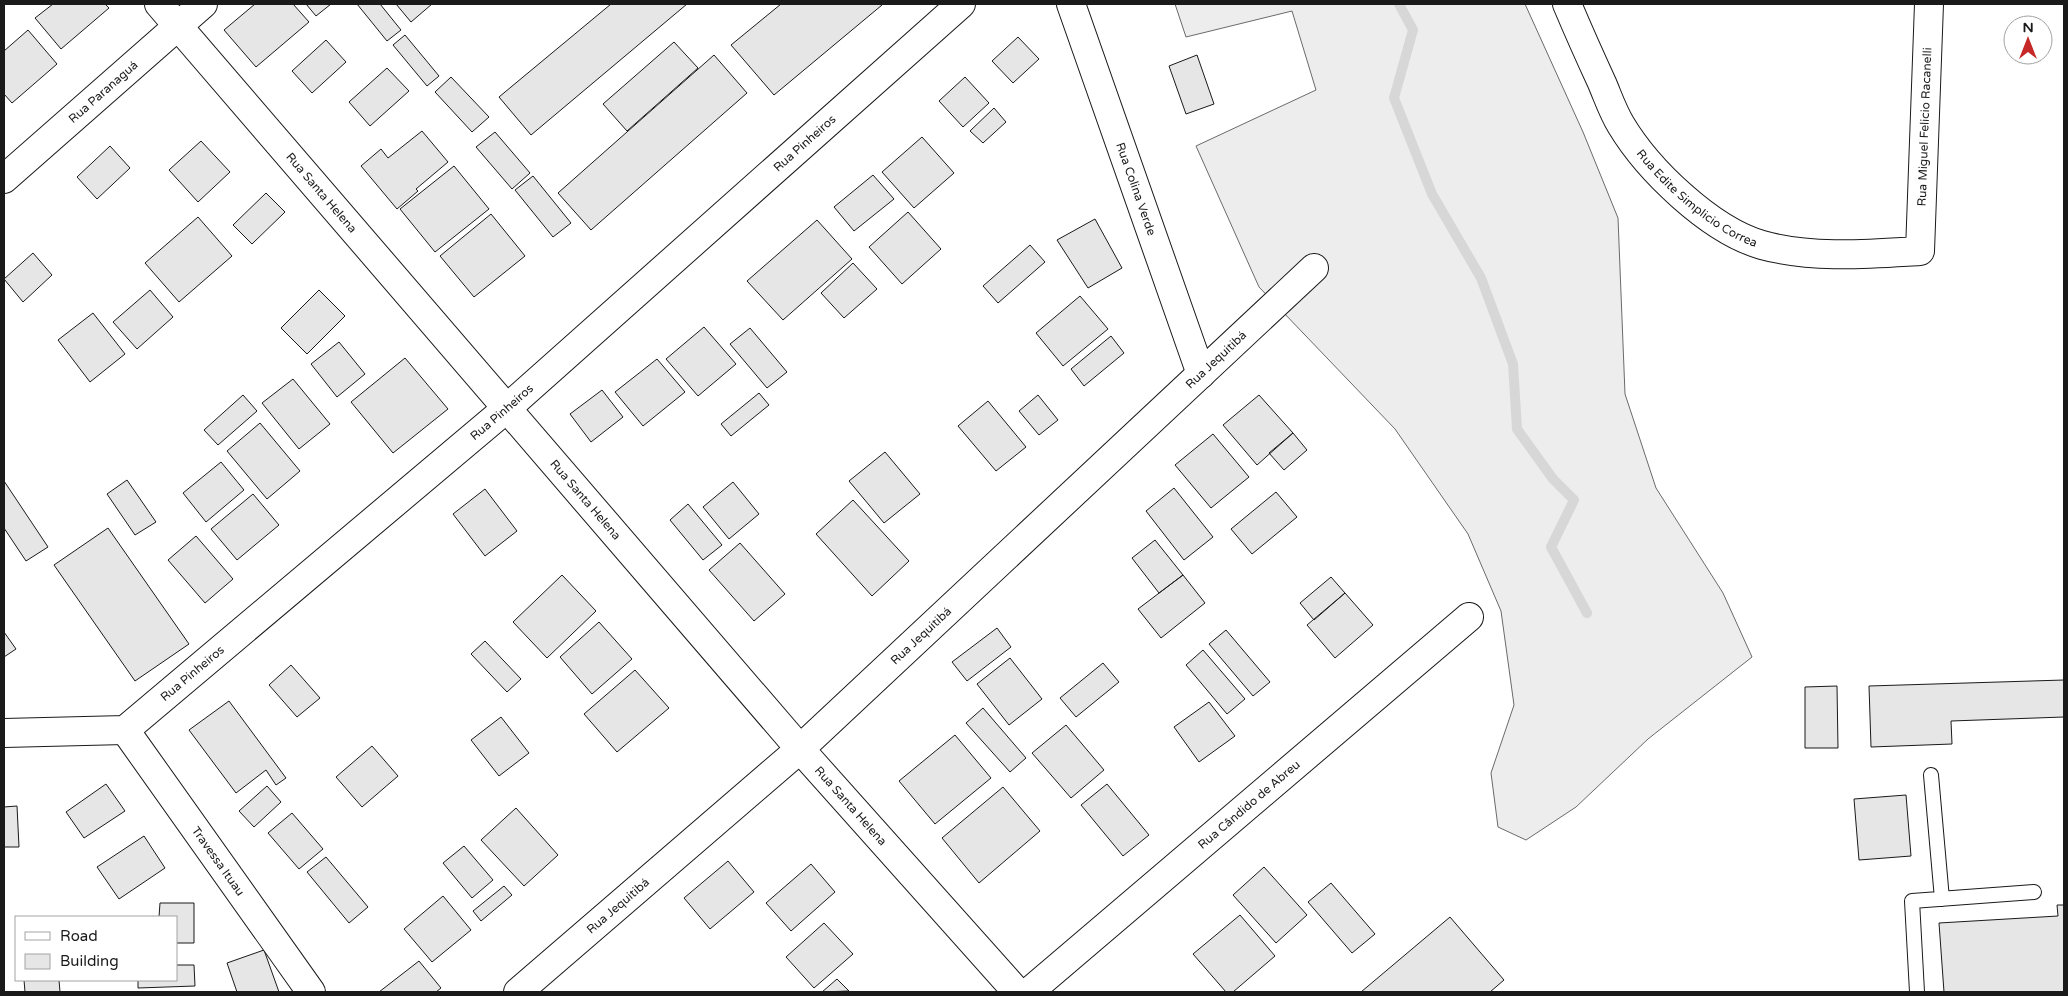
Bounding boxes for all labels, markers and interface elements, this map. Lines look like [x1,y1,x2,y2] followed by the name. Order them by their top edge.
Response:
[2003,15,2053,65] north arrow
[2022,19,2034,36] text: N
[1915,47,1934,207] street label: Rua Miguel Felicio Racanelli
[66,58,141,126] street label: Rua Paranaguá
[771,112,839,175] street label: Rua Pinheiros
[1113,141,1159,237] street label: Rua Colina Verde
[1634,147,1759,250] street label: Rua Edite Simplicio Correa
[283,150,360,236] street label: Rua Santa Helena
[1183,328,1249,391] street label: Rua Jequitibá
[467,381,536,443] street label: Rua Pinheiros
[547,457,624,543] street label: Rua Santa Helena
[888,604,954,667] street label: Rua Jequitibá
[158,642,227,704] street label: Rua Pinheiros
[1195,757,1303,852] street label: Rua Cândido de Abreu
[812,763,890,848] street label: Rua Santa Helena
[189,824,248,899] street label: Travessa Ituau
[584,875,652,937] street label: Rua Jequitibá
[15,916,178,981] legend
[60,927,98,945] text: Road
[60,952,119,970] text: Building

